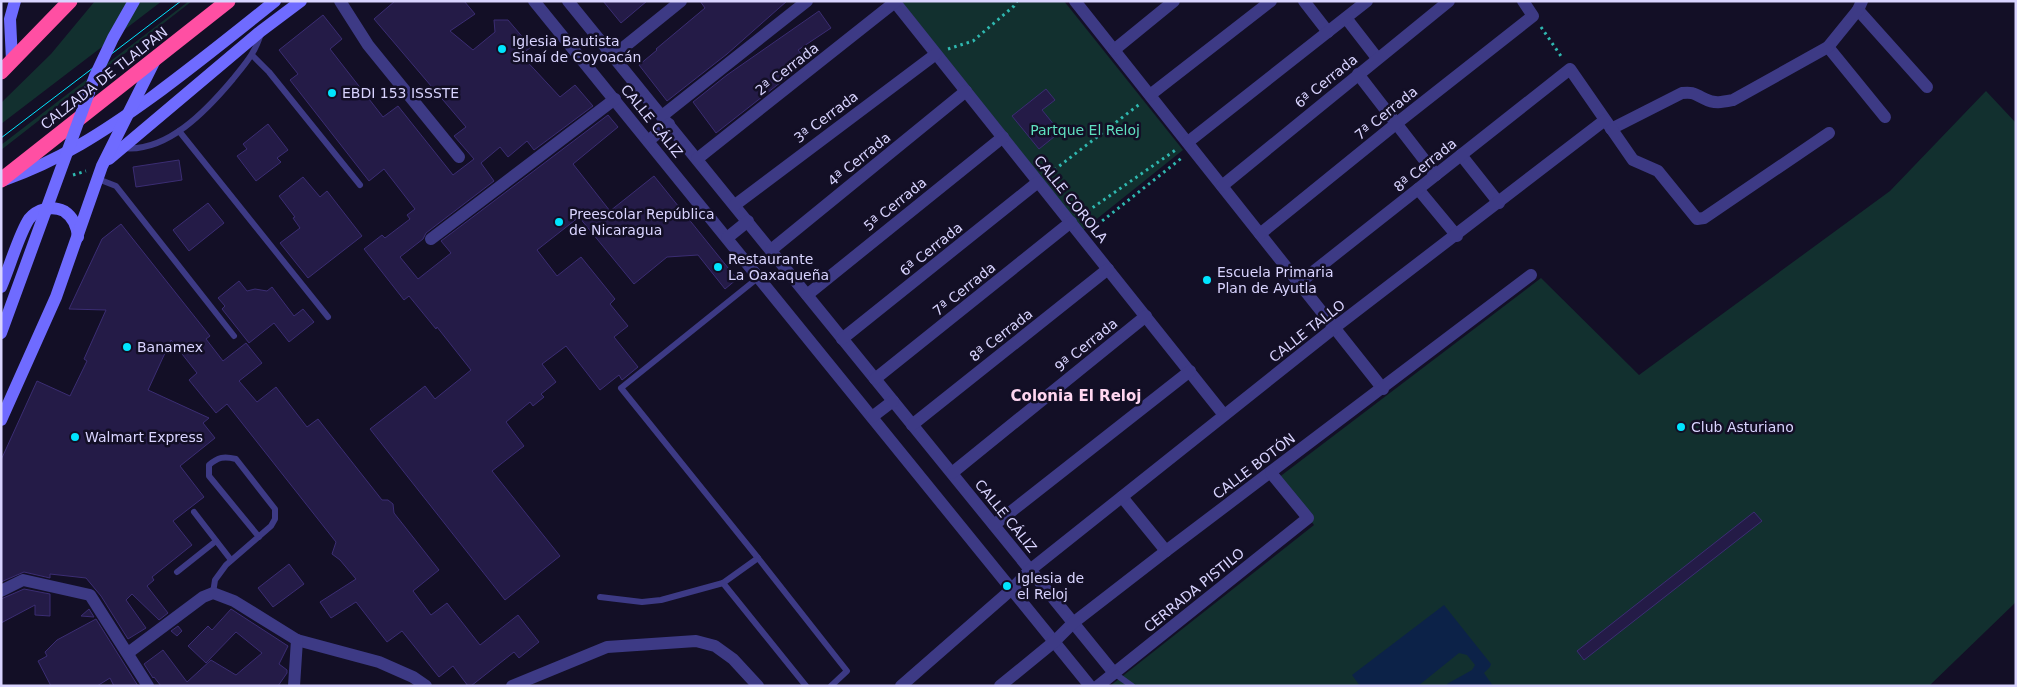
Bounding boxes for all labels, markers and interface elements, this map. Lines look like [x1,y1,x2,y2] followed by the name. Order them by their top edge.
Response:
[37,23,171,133] street label: CALZADA DE TLALPAN
[512,33,641,65] place label: Iglesia Bautista Sinaí de Coyoacán
[752,39,822,99] street label: 2ª Cerrada
[496,43,508,55] marker: Iglesia Bautista Sinaí de Coyoacán
[1292,51,1360,111] street label: 6ª Cerrada
[618,81,686,161] street label: CALLE CÁLIZ
[1352,83,1420,143] street label: 7ª Cerrada
[342,85,459,101] place label: EBDI 153 ISSSTE
[326,87,338,99] marker: EBDI 153 ISSSTE
[791,88,861,146] street label: 3ª Cerrada
[1030,122,1140,138] park label: Partque El Reloj
[825,129,893,189] street label: 4ª Cerrada
[1391,135,1459,195] street label: 8ª Cerrada
[1031,152,1111,246] street label: CALLE COROLA
[861,174,929,234] street label: 5ª Cerrada
[569,206,715,238] place label: Preescolar República de Nicaragua
[553,216,565,228] marker: Preescolar República de Nicaragua
[897,219,965,279] street label: 6ª Cerrada
[728,251,829,283] place label: Restaurante La Oaxaqueña
[930,259,998,319] street label: 7ª Cerrada
[712,261,724,273] marker: Restaurante La Oaxaqueña
[1217,264,1334,296] place label: Escuela Primaria Plan de Ayutla
[1201,274,1213,286] marker: Escuela Primaria Plan de Ayutla
[1266,297,1348,365] street label: CALLE TALLO
[966,305,1036,365] street label: 8ª Cerrada
[1052,315,1120,375] street label: 9ª Cerrada
[137,339,203,355] place label: Banamex
[121,341,133,353] marker: Banamex
[1011,387,1141,405] district label: Colonia El Reloj
[1691,419,1794,435] place label: Club Asturiano
[1675,421,1687,433] marker: Club Asturiano
[85,429,203,445] place label: Walmart Express
[1209,429,1298,502] street label: CALLE BOTÓN
[69,431,81,443] marker: Walmart Express
[972,476,1040,556] street label: CALLE CÁLIZ
[1141,545,1247,635] street label: CERRADA PISTILO
[1017,570,1084,602] place label: Iglesia de el Reloj
[1001,580,1013,592] marker: Iglesia de el Reloj

